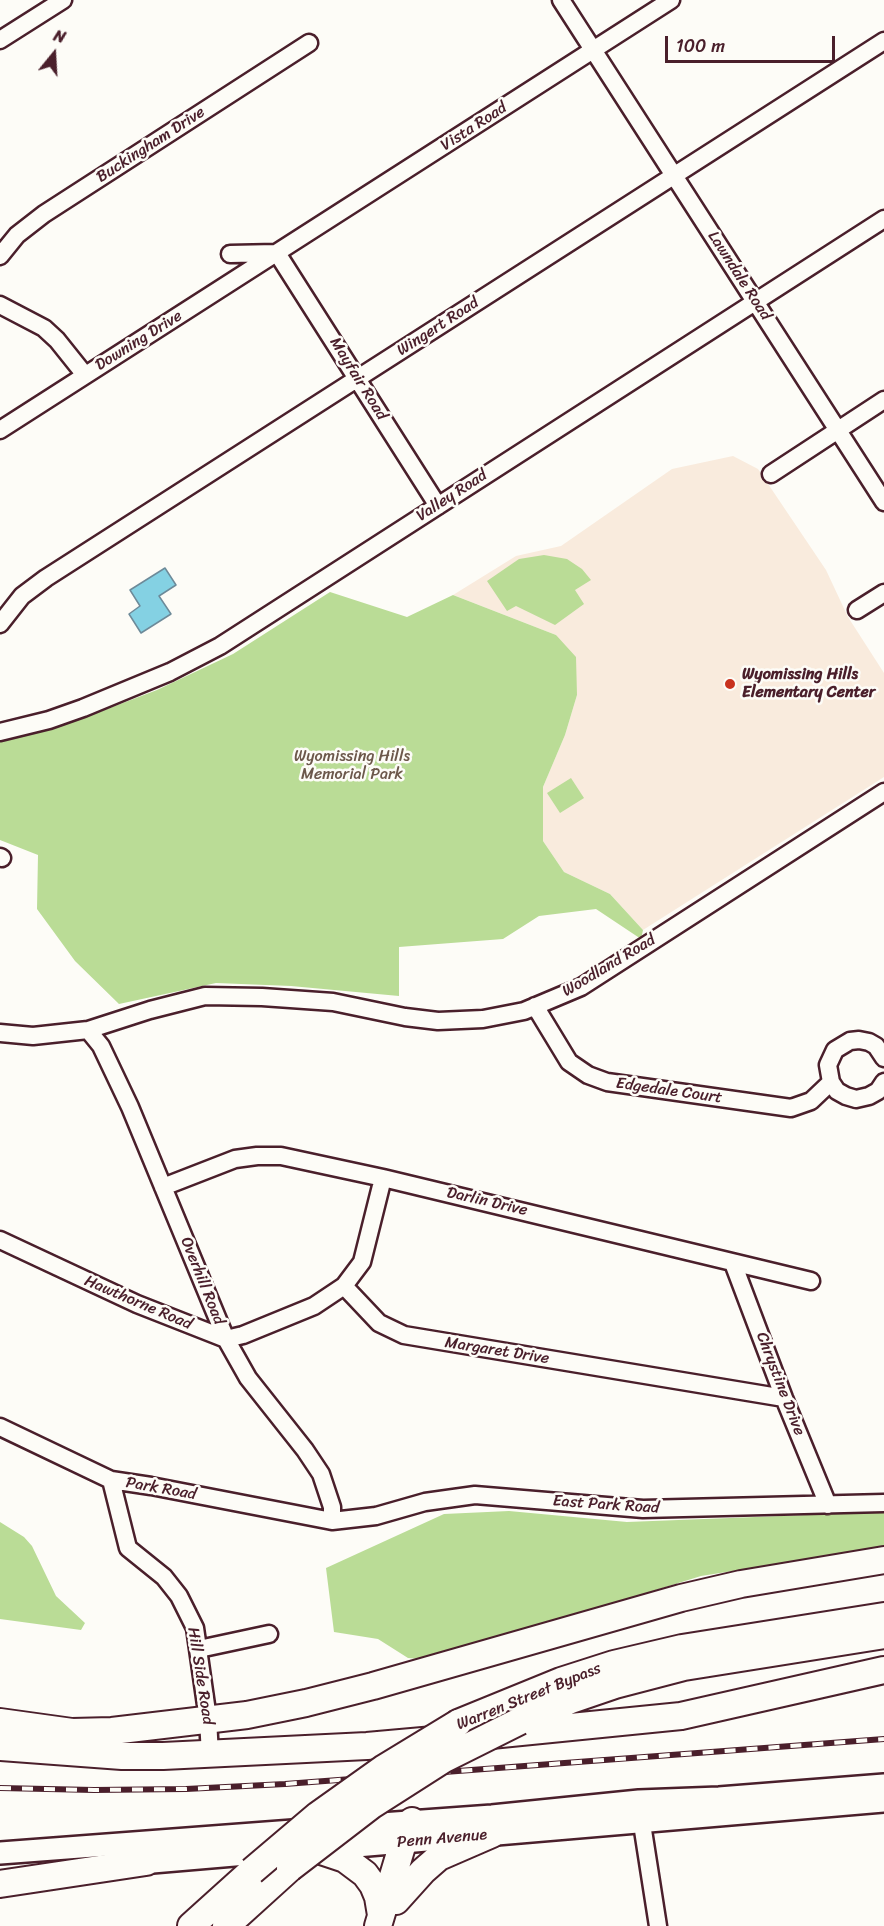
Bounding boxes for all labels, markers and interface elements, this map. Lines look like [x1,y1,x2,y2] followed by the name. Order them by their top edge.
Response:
[50,21,69,52] text: N
[24,24,84,84] north arrow
[668,24,838,62] scale bar
[676,30,725,62] text: 100 m
[437,99,511,155] street label: Vista Road
[93,103,209,187] street label: Buckingham Drive
[703,228,775,324] street label: Lawndale Road
[393,293,483,361] street label: Wingert Road
[92,307,186,375] street label: Downing Drive
[325,334,391,424] street label: Mayfair Road
[413,466,491,526] street label: Valley Road
[742,665,875,703] place label: Wyomissing Hills Elementary Center
[723,677,737,691] marker: Wyomissing Hills Elementary Center
[294,747,410,785] park label: Wyomissing Hills Memorial Park
[559,931,659,1001] street label: Woodland Road
[615,1074,723,1108] street label: Edgedale Court
[445,1183,529,1221] street label: Darlin Drive
[176,1234,228,1328] street label: Overhill Road
[81,1272,195,1334] street label: Hawthorne Road
[751,1330,809,1438] street label: Chrystine Drive
[443,1333,551,1369] street label: Margaret Drive
[124,1473,198,1505] street label: Park Road
[552,1492,660,1518] street label: East Park Road
[183,1626,217,1726] street label: Hill Side Road
[454,1659,604,1735] street label: Warren Street Bypass
[396,1825,488,1853] street label: Penn Avenue

